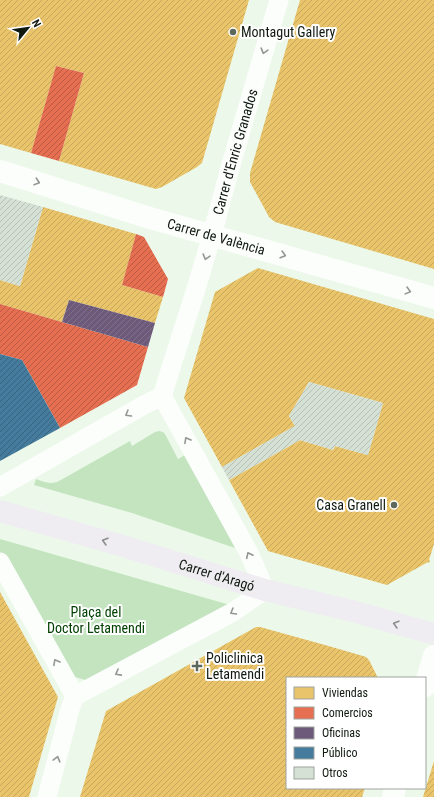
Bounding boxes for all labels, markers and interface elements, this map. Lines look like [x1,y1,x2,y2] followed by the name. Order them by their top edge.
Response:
[8,8,48,48] north arrow
[29,17,44,30] text: N
[241,24,336,40] place label: Montagut Gallery
[228,27,238,37] marker: Montagut Gallery
[260,47,269,54] one-way arrow
[210,87,261,217] street label: Carrer d'Enric Granados
[34,178,41,186] one-way arrow
[165,215,267,258] street label: Carrer de València
[279,250,286,259] one-way arrow
[202,253,211,260] one-way arrow
[404,286,411,295] one-way arrow
[125,409,132,416] one-way arrow
[184,437,192,445] one-way arrow
[316,497,386,513] place label: Casa Granell
[389,500,399,510] marker: Casa Granell
[102,537,109,546] one-way arrow
[246,551,254,559] one-way arrow
[177,556,257,594] street label: Carrer d'Aragó
[47,604,145,636] park label: Plaça del Doctor Letamendi
[230,607,237,614] one-way arrow
[393,620,400,629] one-way arrow
[206,650,264,682] place label: Policlinica Letamendi
[53,659,61,666] one-way arrow
[191,660,203,672] marker: Policlinica Letamendi
[115,668,123,676] one-way arrow
[286,677,426,789] legend
[322,686,368,700] text: Viviendas
[322,706,373,720] text: Comercios
[322,726,360,740] text: Oficinas
[322,746,357,760] text: Público
[52,756,60,763] one-way arrow
[322,766,348,780] text: Otros

